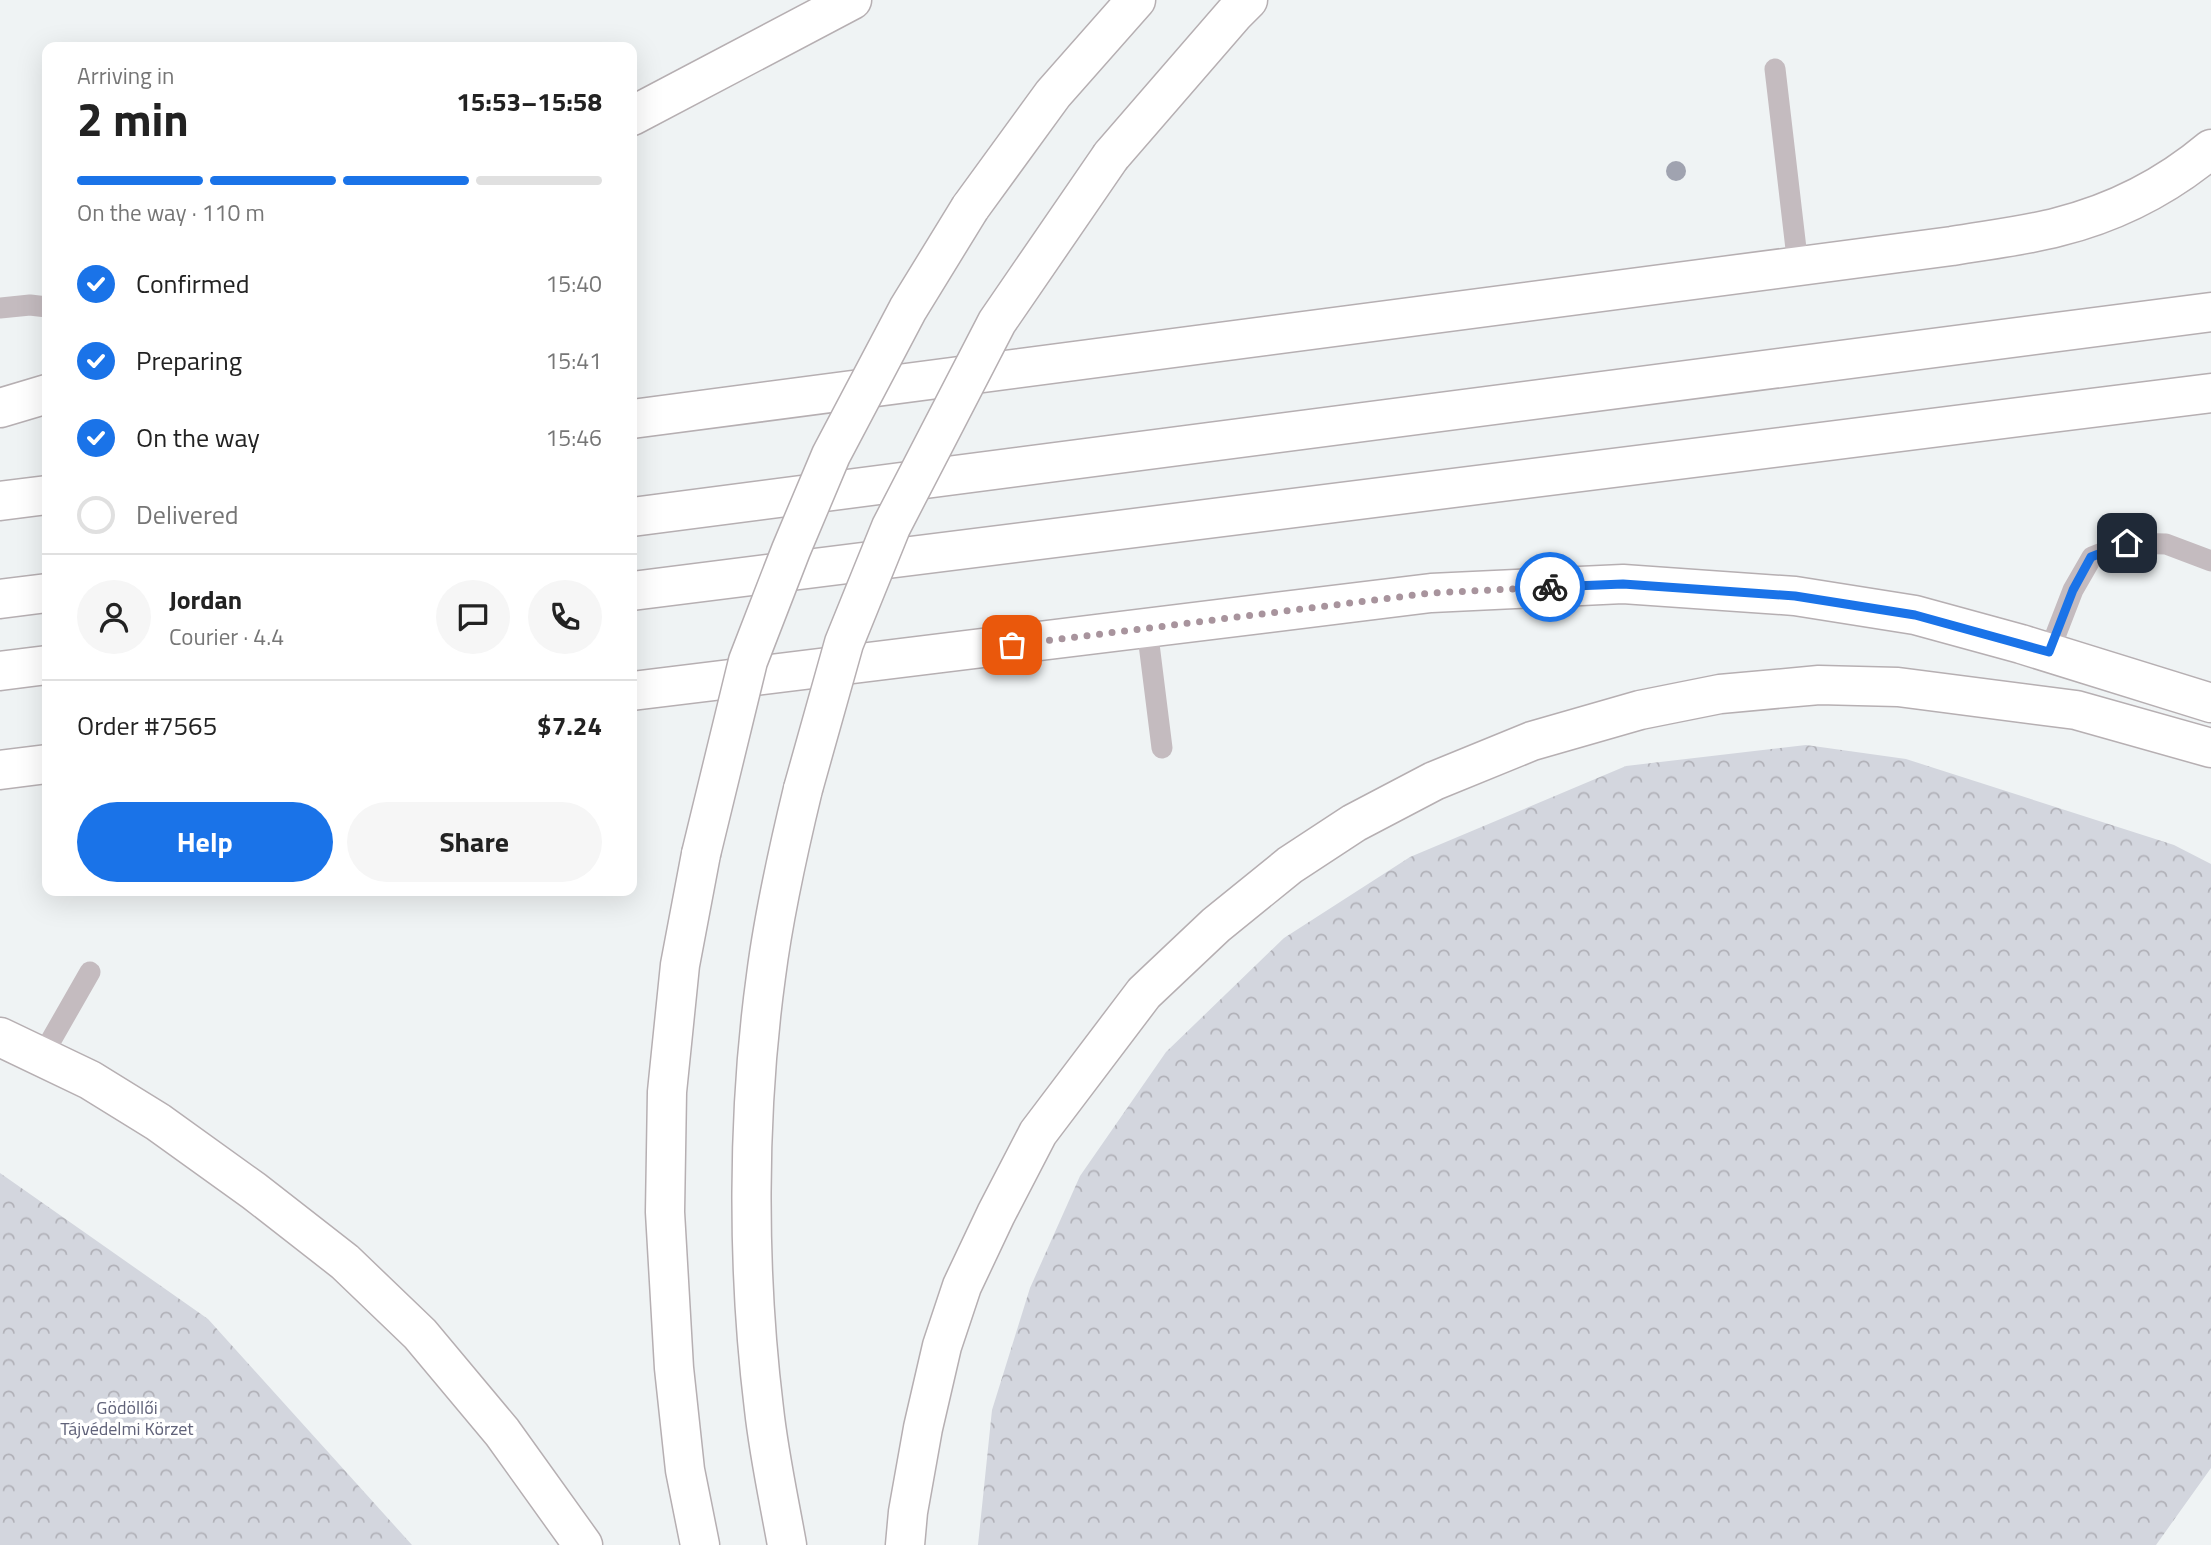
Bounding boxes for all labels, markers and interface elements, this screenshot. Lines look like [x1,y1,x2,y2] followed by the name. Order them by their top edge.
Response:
[77,58,174,93] text: Arriving in
[456,82,602,121] text: 15:53–15:58
[77,84,189,154] text: 2 min
[77,195,265,230] text: On the way · 110 m
[136,264,250,303] text: Confirmed
[77,265,115,303] icon: check
[545,266,602,301] text: 15:40
[136,341,242,380] text: Preparing
[77,342,115,380] icon: check
[545,343,602,378] text: 15:41
[136,418,260,457] text: On the way
[77,419,115,457] icon: check
[545,420,602,455] text: 15:46
[136,495,239,534] text: Delivered
[2097,513,2157,573] pin
[2108,524,2146,562] icon: home
[1515,552,1585,622] courier
[1531,568,1569,606] icon: bike
[77,580,151,654] button: person
[169,580,242,619] text: Jordan
[436,580,510,654] button: chat
[528,580,602,654] button: phone
[982,615,1042,675] pin
[169,619,284,654] text: Courier · 4.4
[993,626,1031,664] icon: bag
[77,706,217,745] text: Order #7565
[537,706,602,745] text: $7.24
[77,802,333,882] button: Help
[347,802,602,882] button: Share
[60,1394,194,1442] park label: Gödöllői Tájvédelmi Körzet

